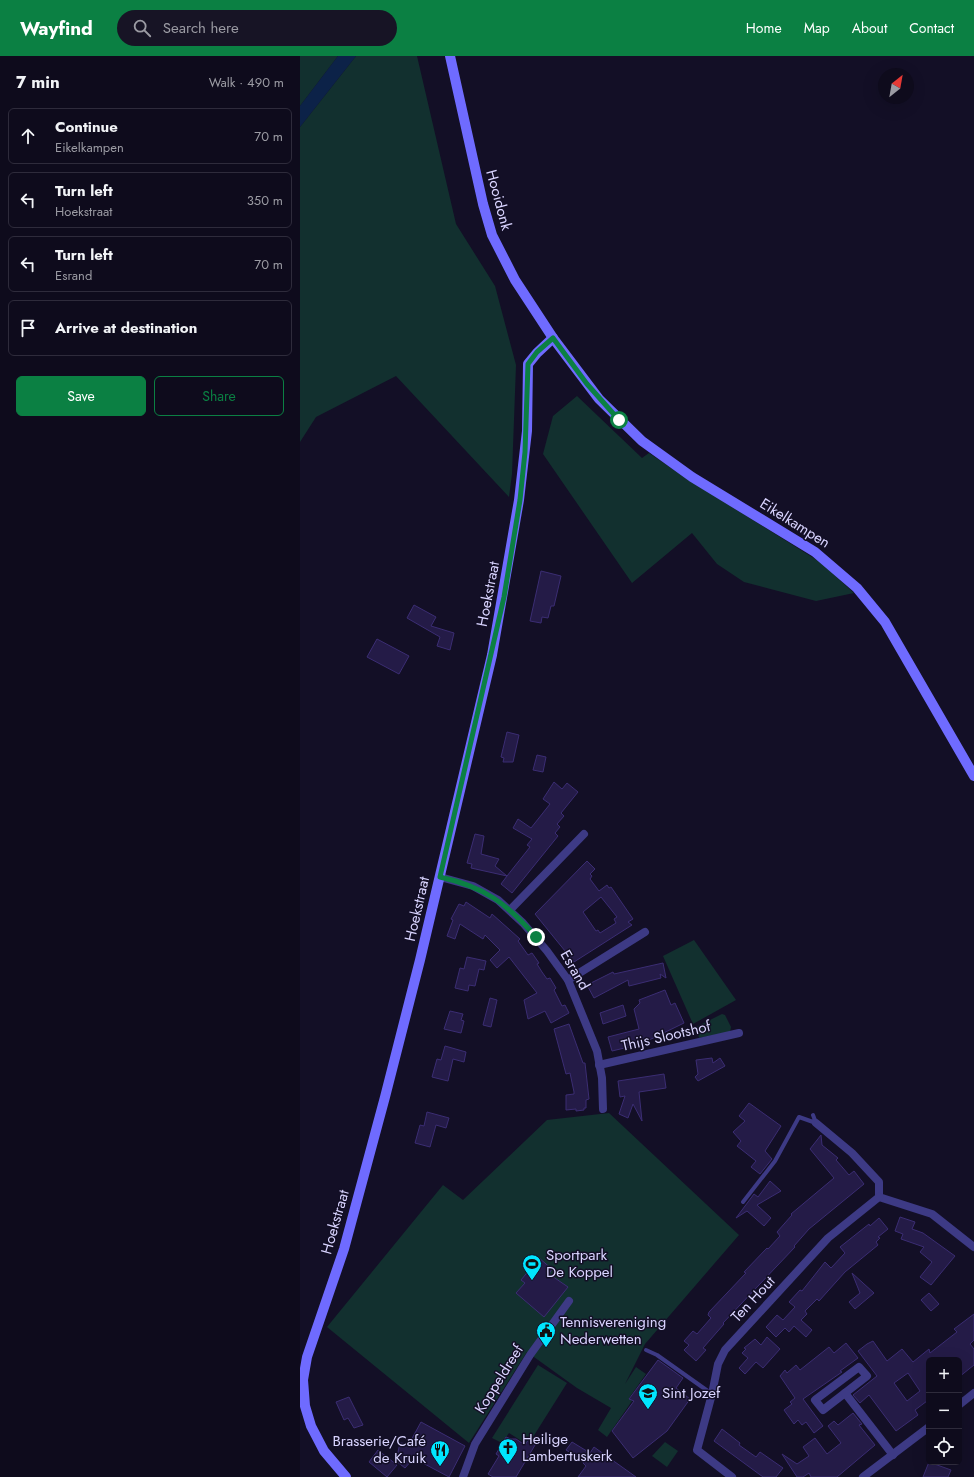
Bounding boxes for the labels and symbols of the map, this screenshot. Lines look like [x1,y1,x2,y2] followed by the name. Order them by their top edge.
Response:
[878,68,914,104] north arrow
[480,167,518,233] street label: Hooidonk
[610,411,628,429] route start
[756,493,834,553] street label: Eikelkampen
[471,559,505,629] street label: Hoekstraat
[399,874,435,944] street label: Hoekstraat
[527,928,545,946] route end
[555,946,595,994] street label: Esrand
[619,1015,714,1057] street label: Thijs Slootshof
[315,1187,355,1257] street label: Hoekstraat
[546,1244,613,1283] place label: Sportpark De Koppel
[521,1253,543,1281] sports icon: Sportpark De Koppel
[726,1271,780,1327] street label: Ten Hout
[560,1311,666,1350] place label: Tennisvereniging Nederwetten
[535,1320,557,1348] public building icon: Tennisvereniging Nederwetten
[469,1340,529,1418] street label: Koppeldreef
[637,1382,659,1410] school or university icon: Sint Jozef
[662,1382,721,1404] place label: Sint Jozef
[522,1428,613,1467] place label: Heilige Lambertuskerk
[332,1430,426,1469] place label: Brasserie/Café de Kruik
[497,1437,519,1465] church icon: Heilige Lambertuskerk
[429,1439,451,1467] restaurant icon: Brasserie/Café de Kruik

